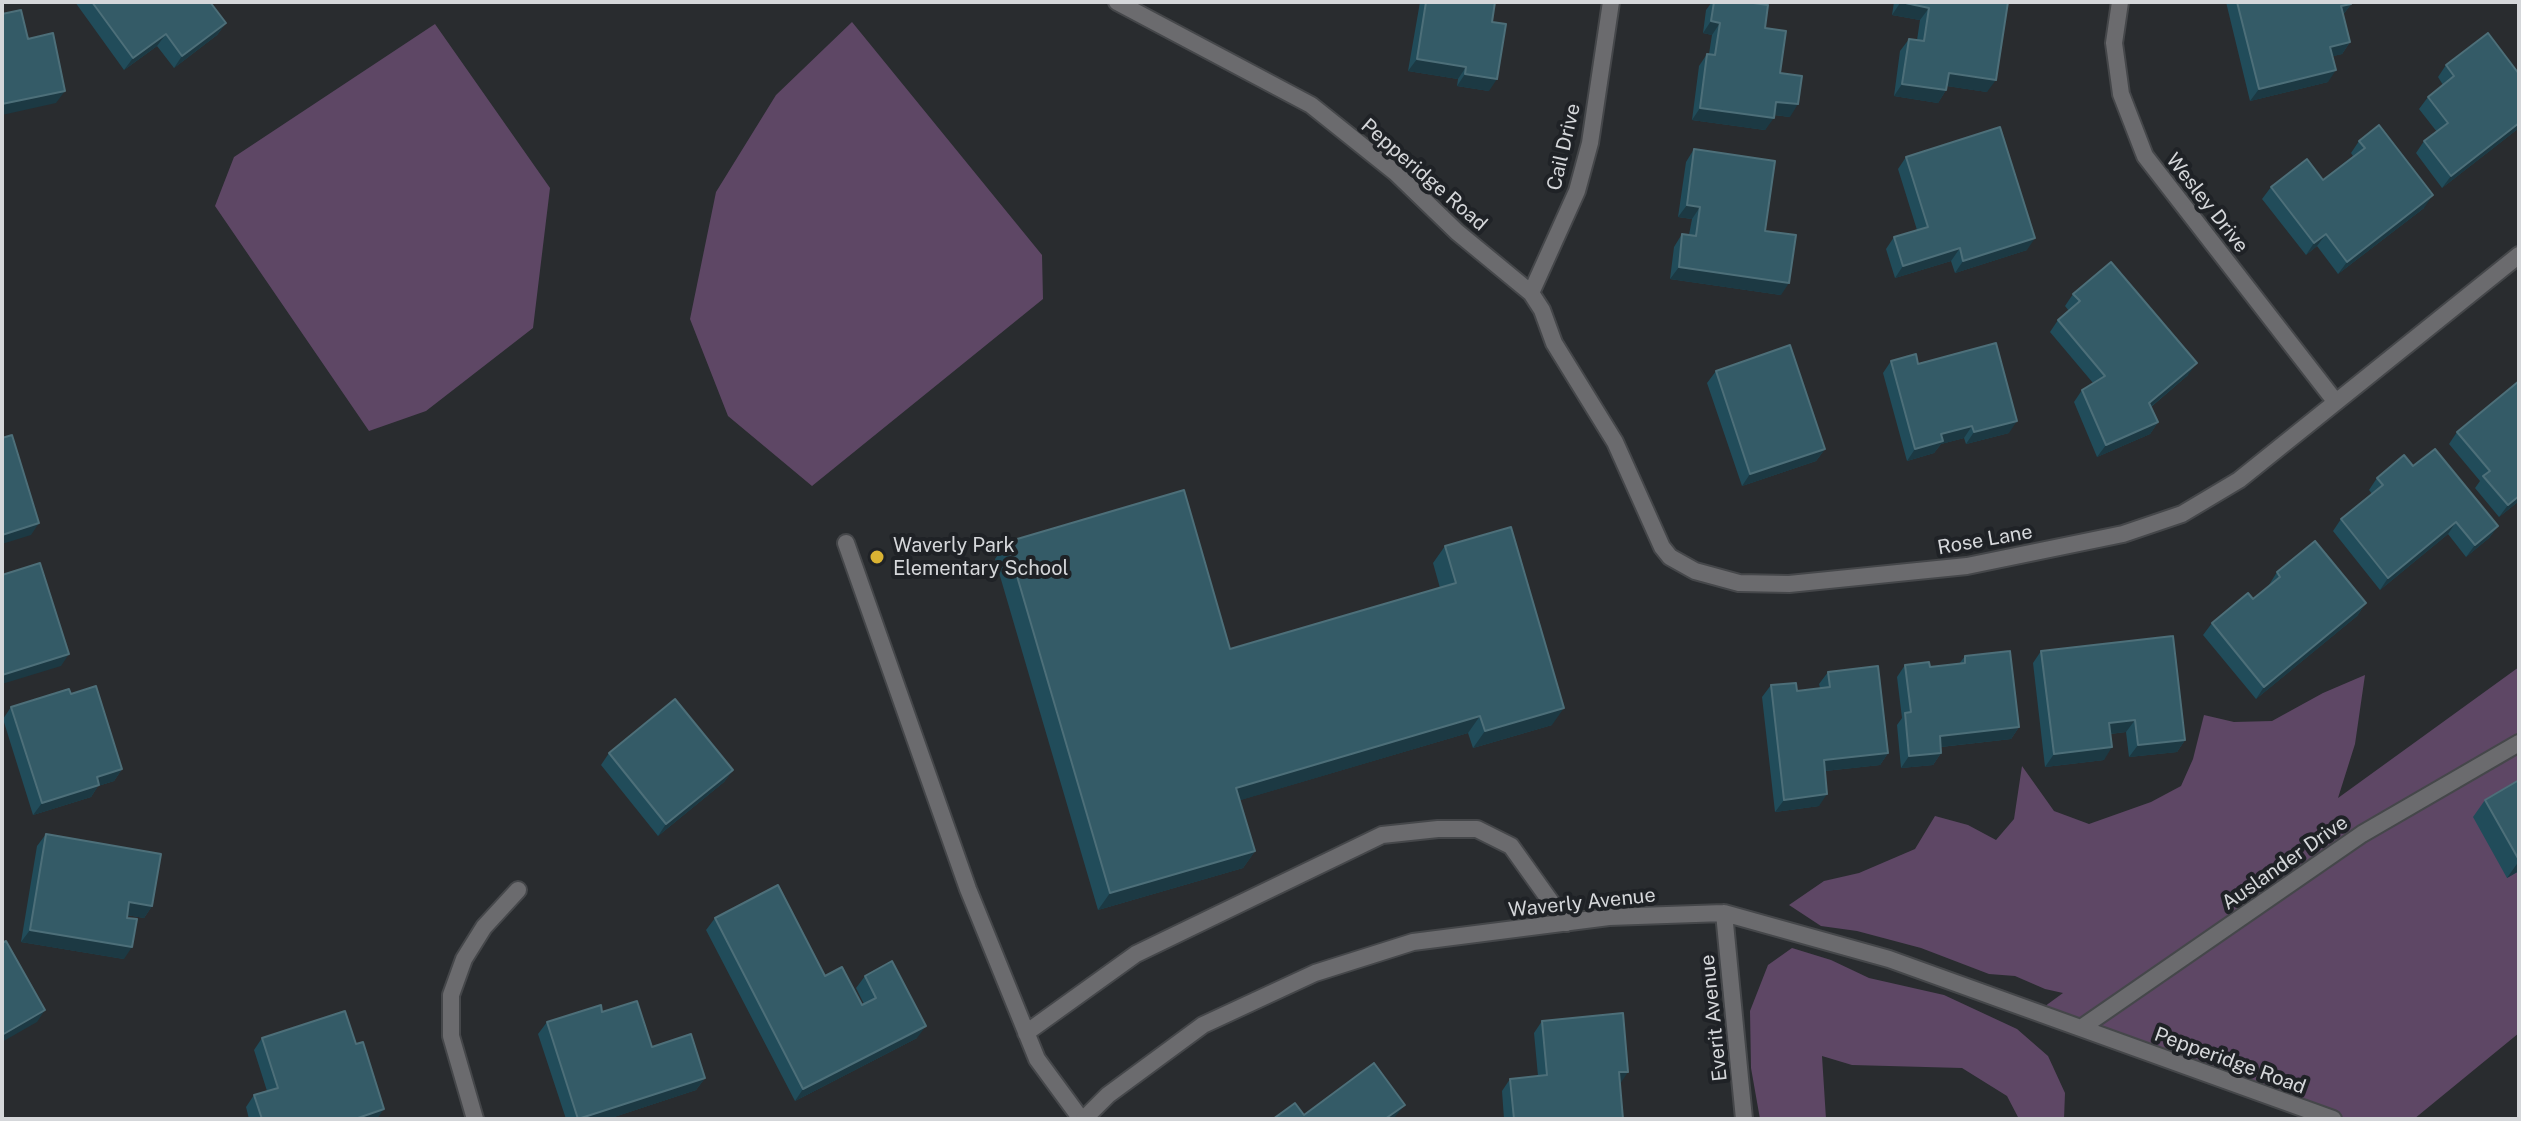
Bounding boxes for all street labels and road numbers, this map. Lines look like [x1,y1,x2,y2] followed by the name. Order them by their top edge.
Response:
[1542,101,1586,193] street label: Cail Drive
[1356,114,1492,236] street label: Pepperidge Road
[2161,148,2253,258] street label: Wesley Drive
[1936,520,2034,560] street label: Rose Lane
[2217,811,2353,915] street label: Auslander Drive
[1507,883,1657,923] street label: Waverly Avenue
[1695,953,1733,1083] street label: Everit Avenue
[2151,1022,2309,1100] street label: Pepperidge Road

